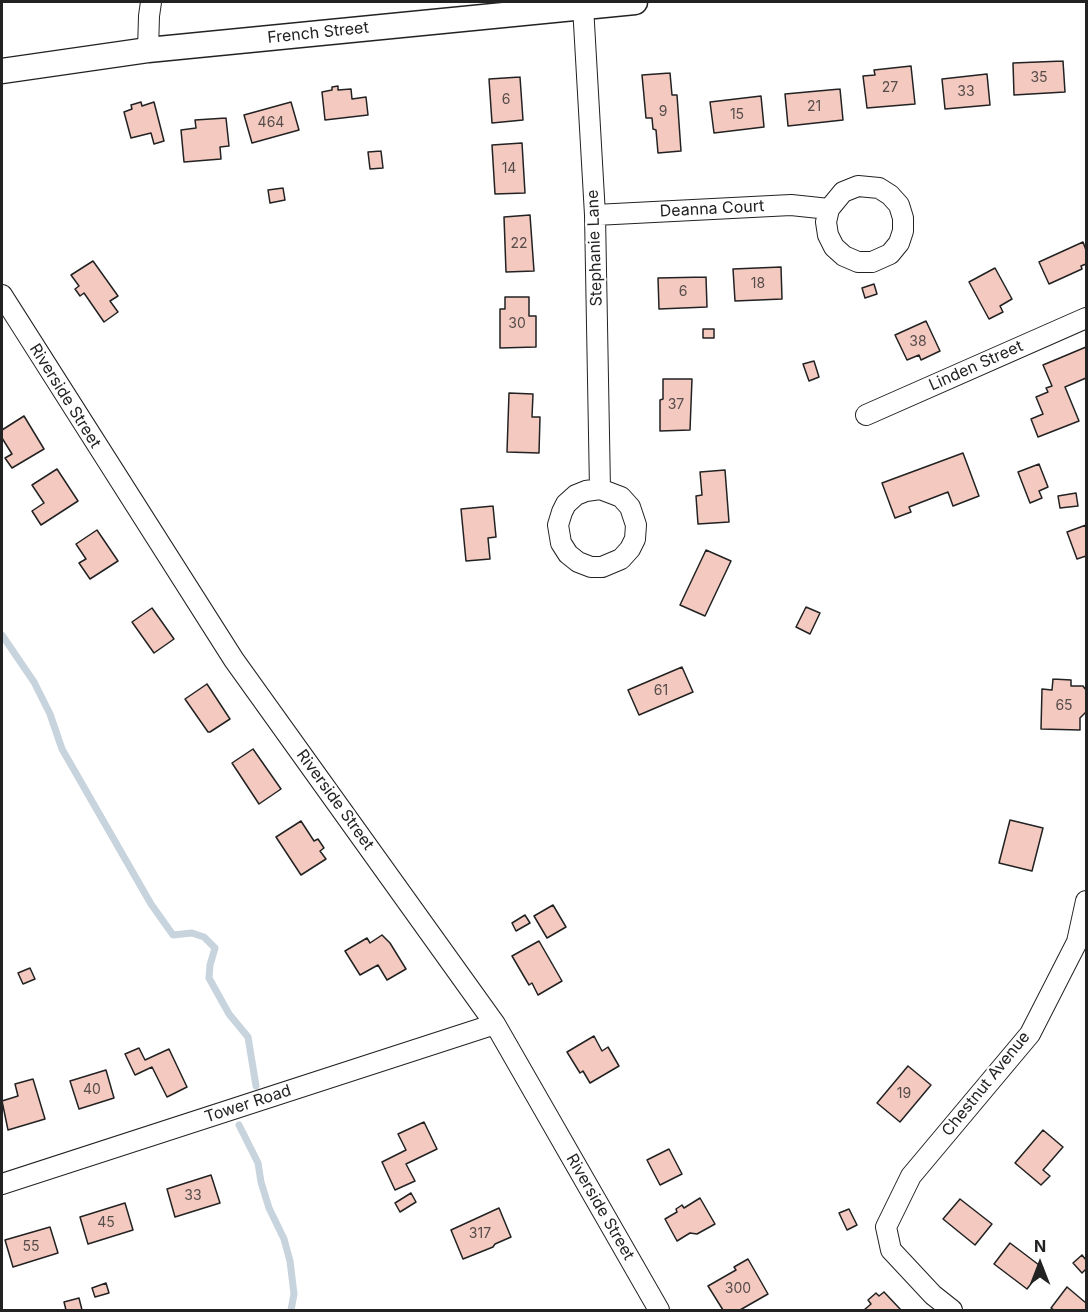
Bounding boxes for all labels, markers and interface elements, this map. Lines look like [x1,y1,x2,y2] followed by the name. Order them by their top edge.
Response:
[266,18,370,48] street label: French Street
[1030,70,1048,86] house number: 35
[882,80,898,96] house number: 27
[957,84,975,100] house number: 33
[502,92,510,108] house number: 6
[807,99,821,115] house number: 21
[659,104,667,120] house number: 9
[730,107,744,123] house number: 15
[258,115,284,131] house number: 464
[502,161,516,177] house number: 14
[583,189,607,307] street label: Stephanie Lane
[659,197,765,221] street label: Deanna Court
[510,236,528,252] house number: 22
[751,276,765,292] house number: 18
[679,284,687,300] house number: 6
[508,316,526,332] house number: 30
[909,334,927,350] house number: 38
[926,337,1026,395] street label: Linden Street
[25,340,105,452] street label: Riverside Street
[668,397,684,413] house number: 37
[654,683,668,699] house number: 61
[1055,698,1073,714] house number: 65
[292,746,378,854] street label: Riverside Street
[938,1028,1034,1140] street label: Chestnut Avenue
[202,1081,294,1127] street label: Tower Road
[83,1082,101,1098] house number: 40
[897,1086,911,1102] house number: 19
[562,1151,638,1263] street label: Riverside Street
[184,1188,202,1204] house number: 33
[97,1215,115,1231] house number: 45
[469,1226,491,1242] house number: 317
[1010,1234,1070,1294] north arrow
[1034,1236,1046,1256] text: N
[22,1239,40,1255] house number: 55
[725,1281,751,1297] house number: 300

